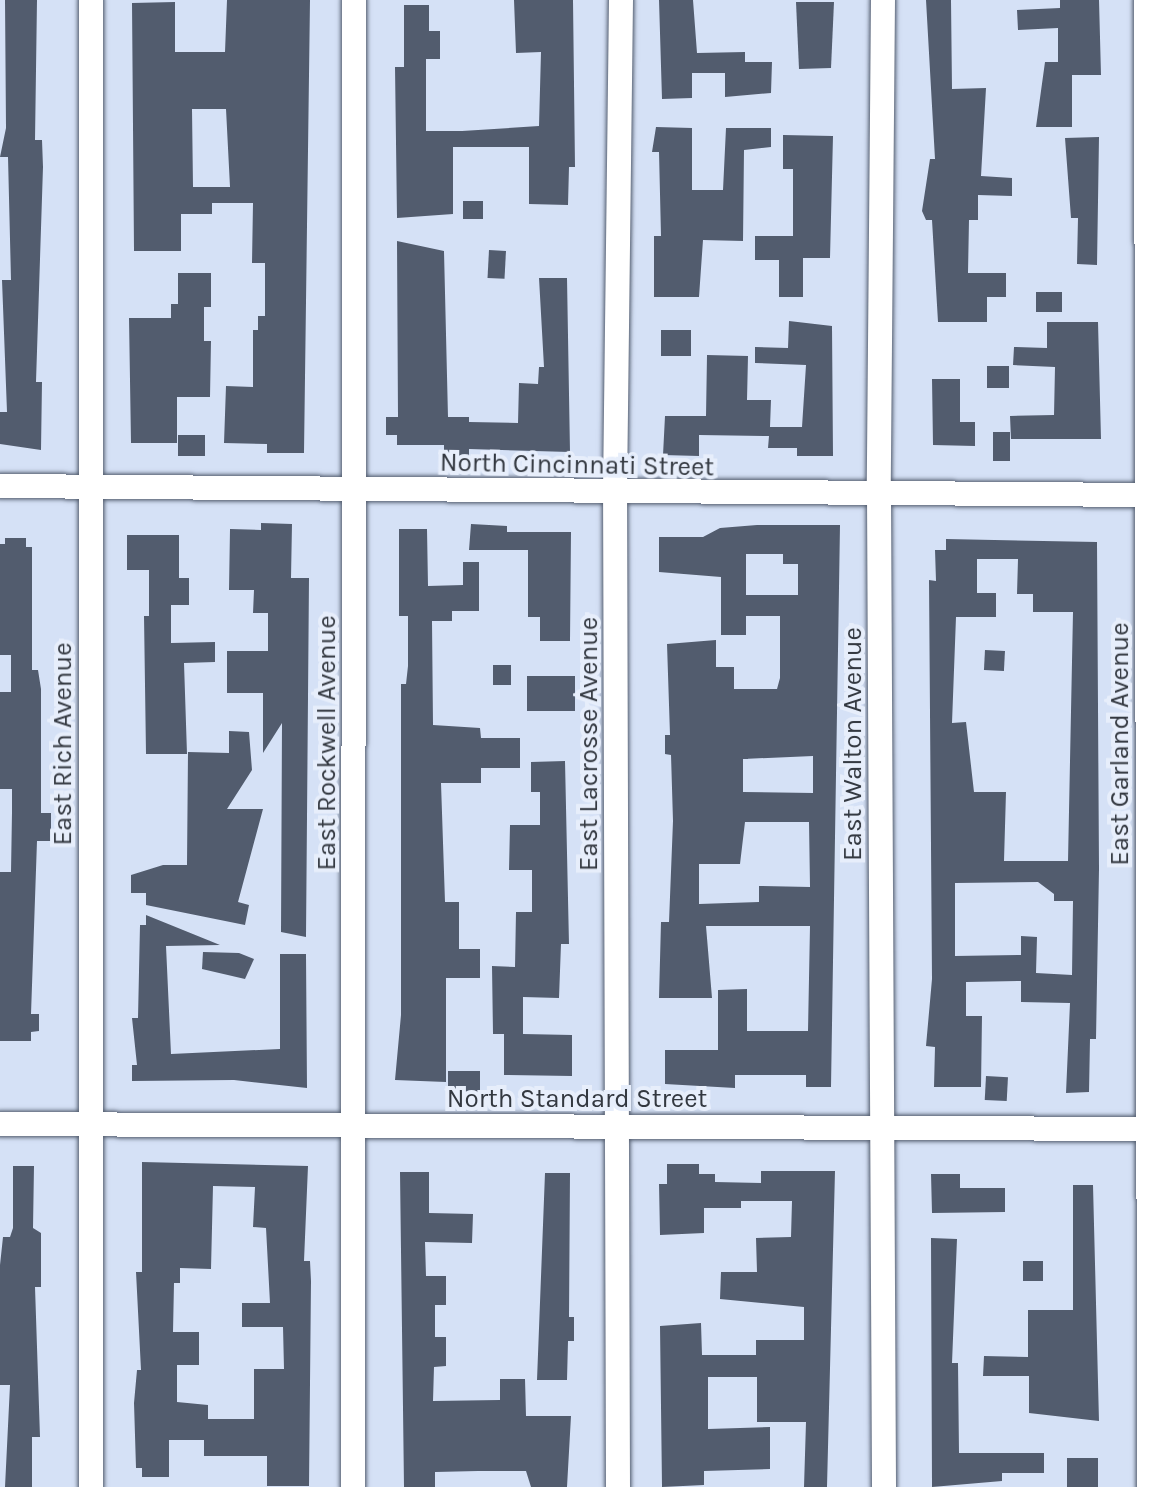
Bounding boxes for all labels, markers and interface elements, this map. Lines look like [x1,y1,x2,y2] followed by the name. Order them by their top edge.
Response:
[440,447,714,483] street label: North Cincinnati Street
[311,615,343,871] street label: East Rockwell Avenue
[573,617,605,871] street label: East Lacrosse Avenue
[1104,622,1136,866] street label: East Garland Avenue
[837,627,869,861] street label: East Walton Avenue
[47,642,79,846] street label: East Rich Avenue
[447,1083,707,1115] street label: North Standard Street

